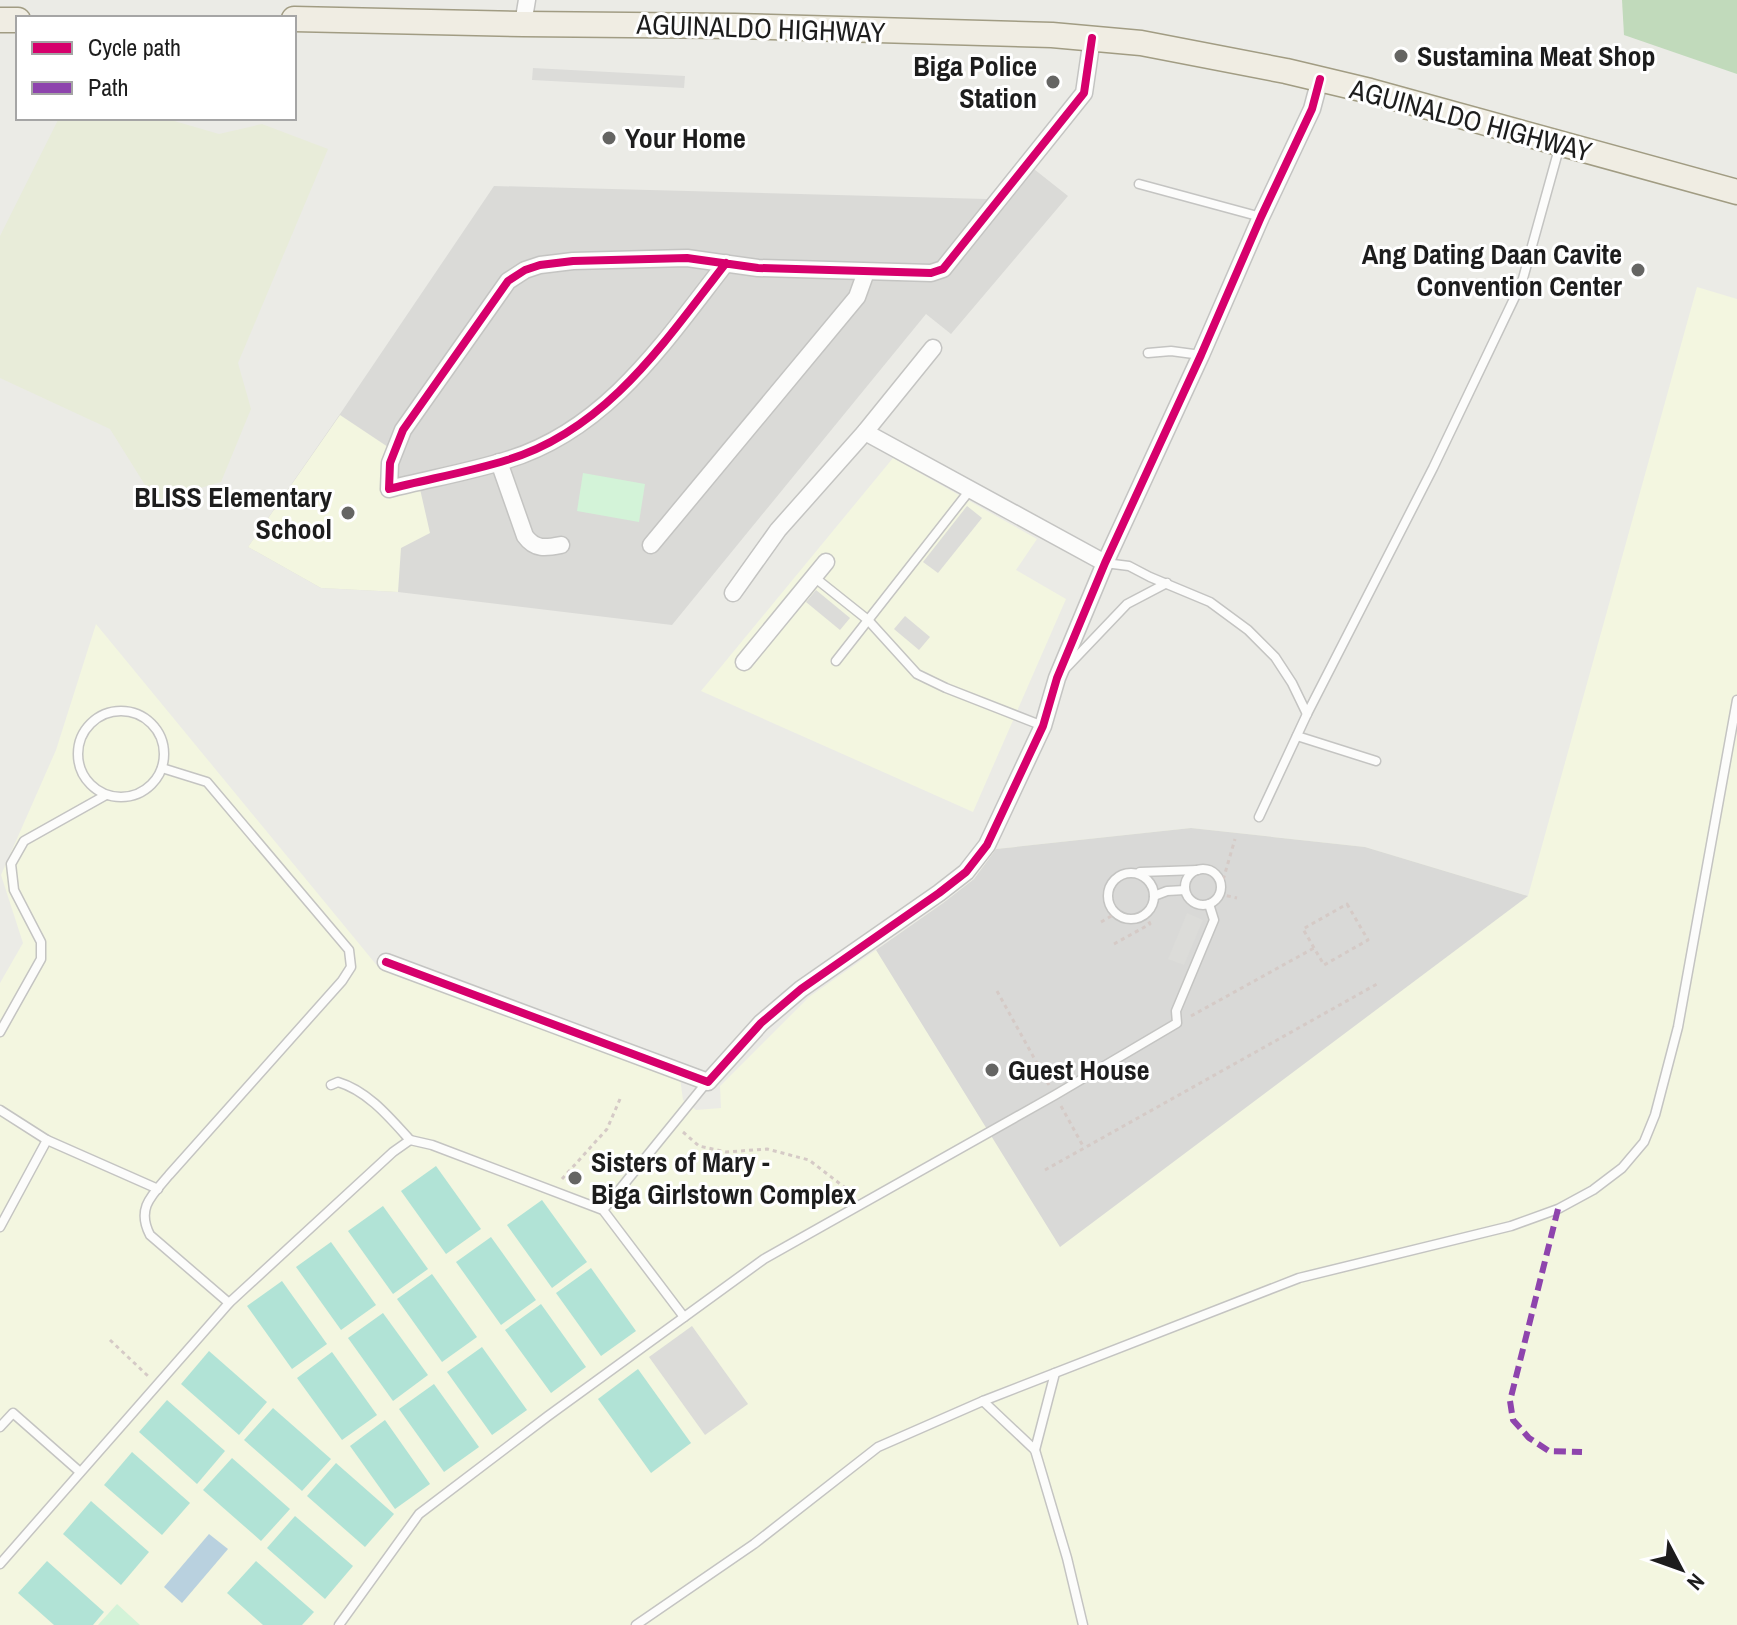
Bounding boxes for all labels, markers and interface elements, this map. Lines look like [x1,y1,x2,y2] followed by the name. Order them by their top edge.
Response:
[635,5,887,51] street label: AGUINALDO HIGHWAY
[16,16,296,120] legend
[88,31,181,63] text: Cycle path
[1417,37,1656,75] place label: Sustamina Meat Shop
[913,47,1037,117] place label: Biga Police Station
[1392,47,1410,65] marker: Sustamina Meat Shop
[1345,69,1597,171] street label: AGUINALDO HIGHWAY
[88,71,129,103] text: Path
[1044,73,1062,91] marker: Biga Police Station
[625,119,746,157] place label: Your Home
[600,129,618,147] marker: Your Home
[1362,235,1622,305] place label: Ang Dating Daan Cavite Convention Center
[1629,261,1647,279] marker: Ang Dating Daan Cavite Convention Center
[134,478,332,548] place label: BLISS Elementary School
[339,504,357,522] marker: BLISS Elementary School
[1008,1051,1150,1089] place label: Guest House
[983,1061,1001,1079] marker: Guest House
[591,1143,857,1213] place label: Sisters of Mary - Biga Girlstown Complex
[566,1169,584,1187] marker: Sisters of Mary - Biga Girlstown Complex
[1641,1529,1721,1609] north arrow
[1680,1567,1712,1597] text: N

